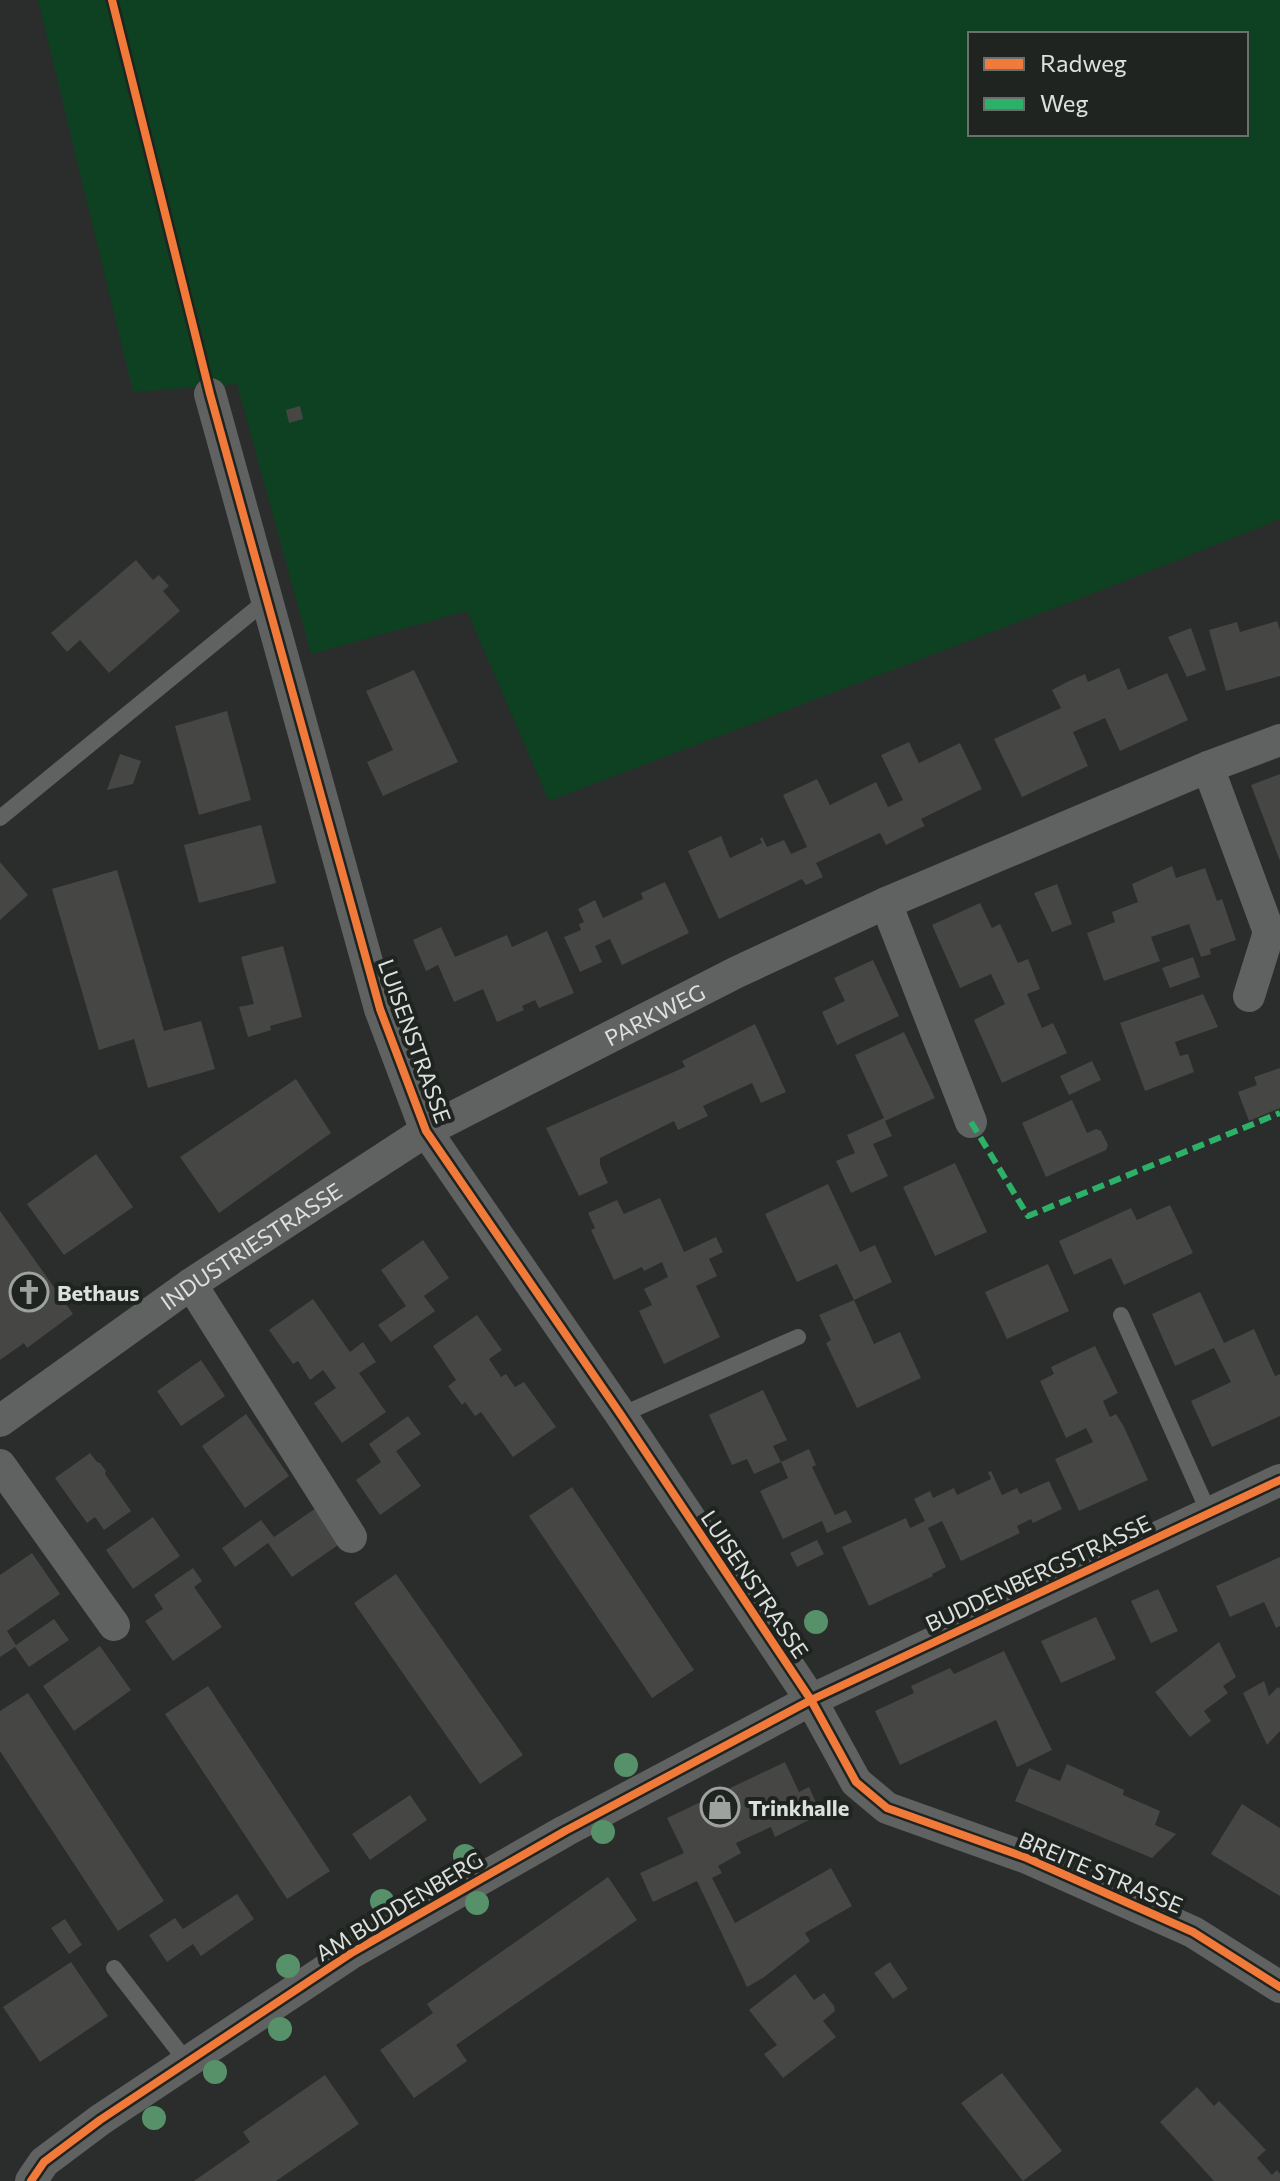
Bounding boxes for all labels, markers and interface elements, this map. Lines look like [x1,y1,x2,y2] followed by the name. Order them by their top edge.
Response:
[968,32,1248,136] legend
[1040,48,1127,77] text: Radweg
[1040,88,1088,117] text: Weg
[373,955,457,1127] street label: LUISENSTRASSE
[600,977,709,1051] street label: PARKWEG
[155,1176,346,1315] street label: INDUSTRIESTRASSE
[8,1271,50,1313] church icon: Bethaus
[57,1279,139,1306] place label: Bethaus
[696,1505,814,1663] street label: LUISENSTRASSE
[921,1509,1155,1637] street label: BUDDENBERGSTRASSE
[699,1786,741,1828] shop icon: Trinkhalle
[748,1794,849,1821] place label: Trinkhalle
[1015,1825,1187,1919] street label: BREITE STRASSE
[310,1845,488,1967] street label: AM BUDDENBERG

